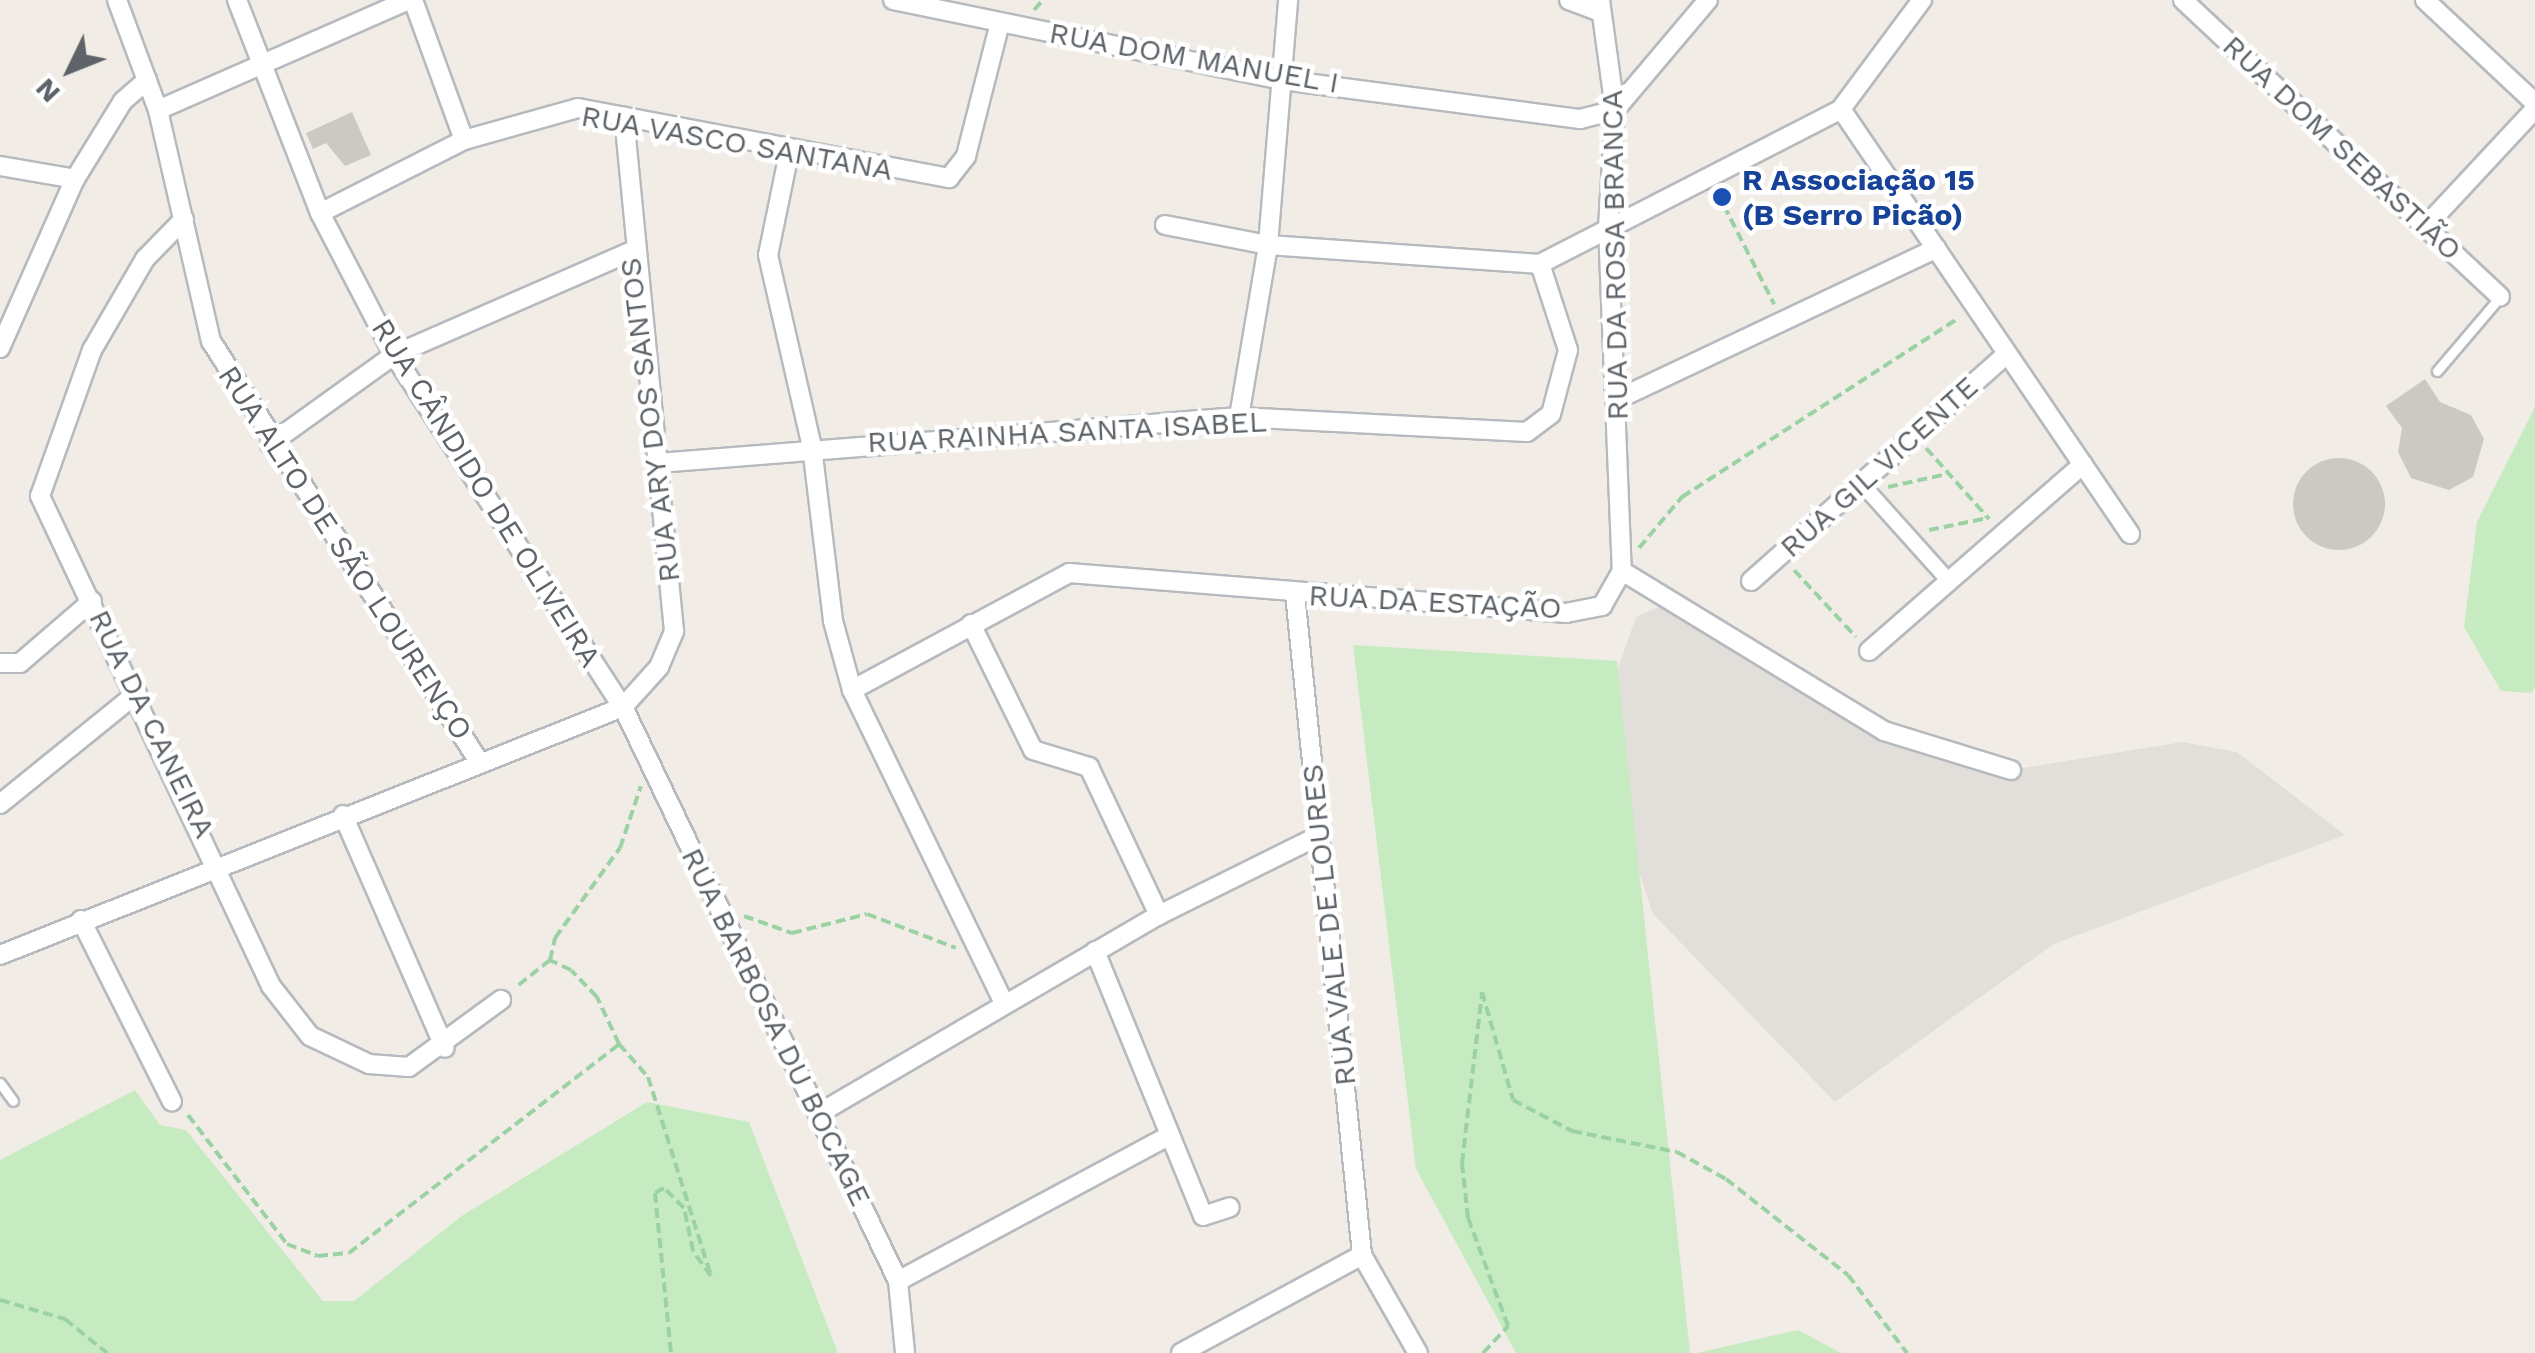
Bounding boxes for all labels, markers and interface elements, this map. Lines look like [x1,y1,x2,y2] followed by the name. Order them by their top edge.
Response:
[1045,15,1343,101] street label: RUA DOM MANUEL I
[20,20,120,120] north arrow
[2215,28,2469,268] street label: RUA DOM SEBASTIÃO
[29,72,67,110] text: N
[1594,87,1636,423] street label: RUA DA ROSA BRANCA
[577,98,897,188] street label: RUA VASCO SANTANA
[1742,162,1976,232] place label: R Associação 15 (B Serro Picão)
[1711,186,1733,208] marker: R Associação 15 (B Serro Picão)
[612,254,688,586] street label: RUA ARY DOS SANTOS
[363,312,609,674] street label: RUA CÂNDIDO DE OLIVEIRA
[210,358,480,748] street label: RUA ALTO DE SÃO LOURENÇO
[1772,368,1986,566] street label: RUA GIL VICENTE
[864,403,1270,461] street label: RUA RAINHA SANTA ISABEL
[1306,577,1564,627] street label: RUA DA ESTAÇÃO
[81,603,223,845] street label: RUA DA CANEIRA
[1294,761,1364,1089] street label: RUA VALE DE LOURES
[673,841,879,1213] street label: RUA BARBOSA DU BOCAGE

